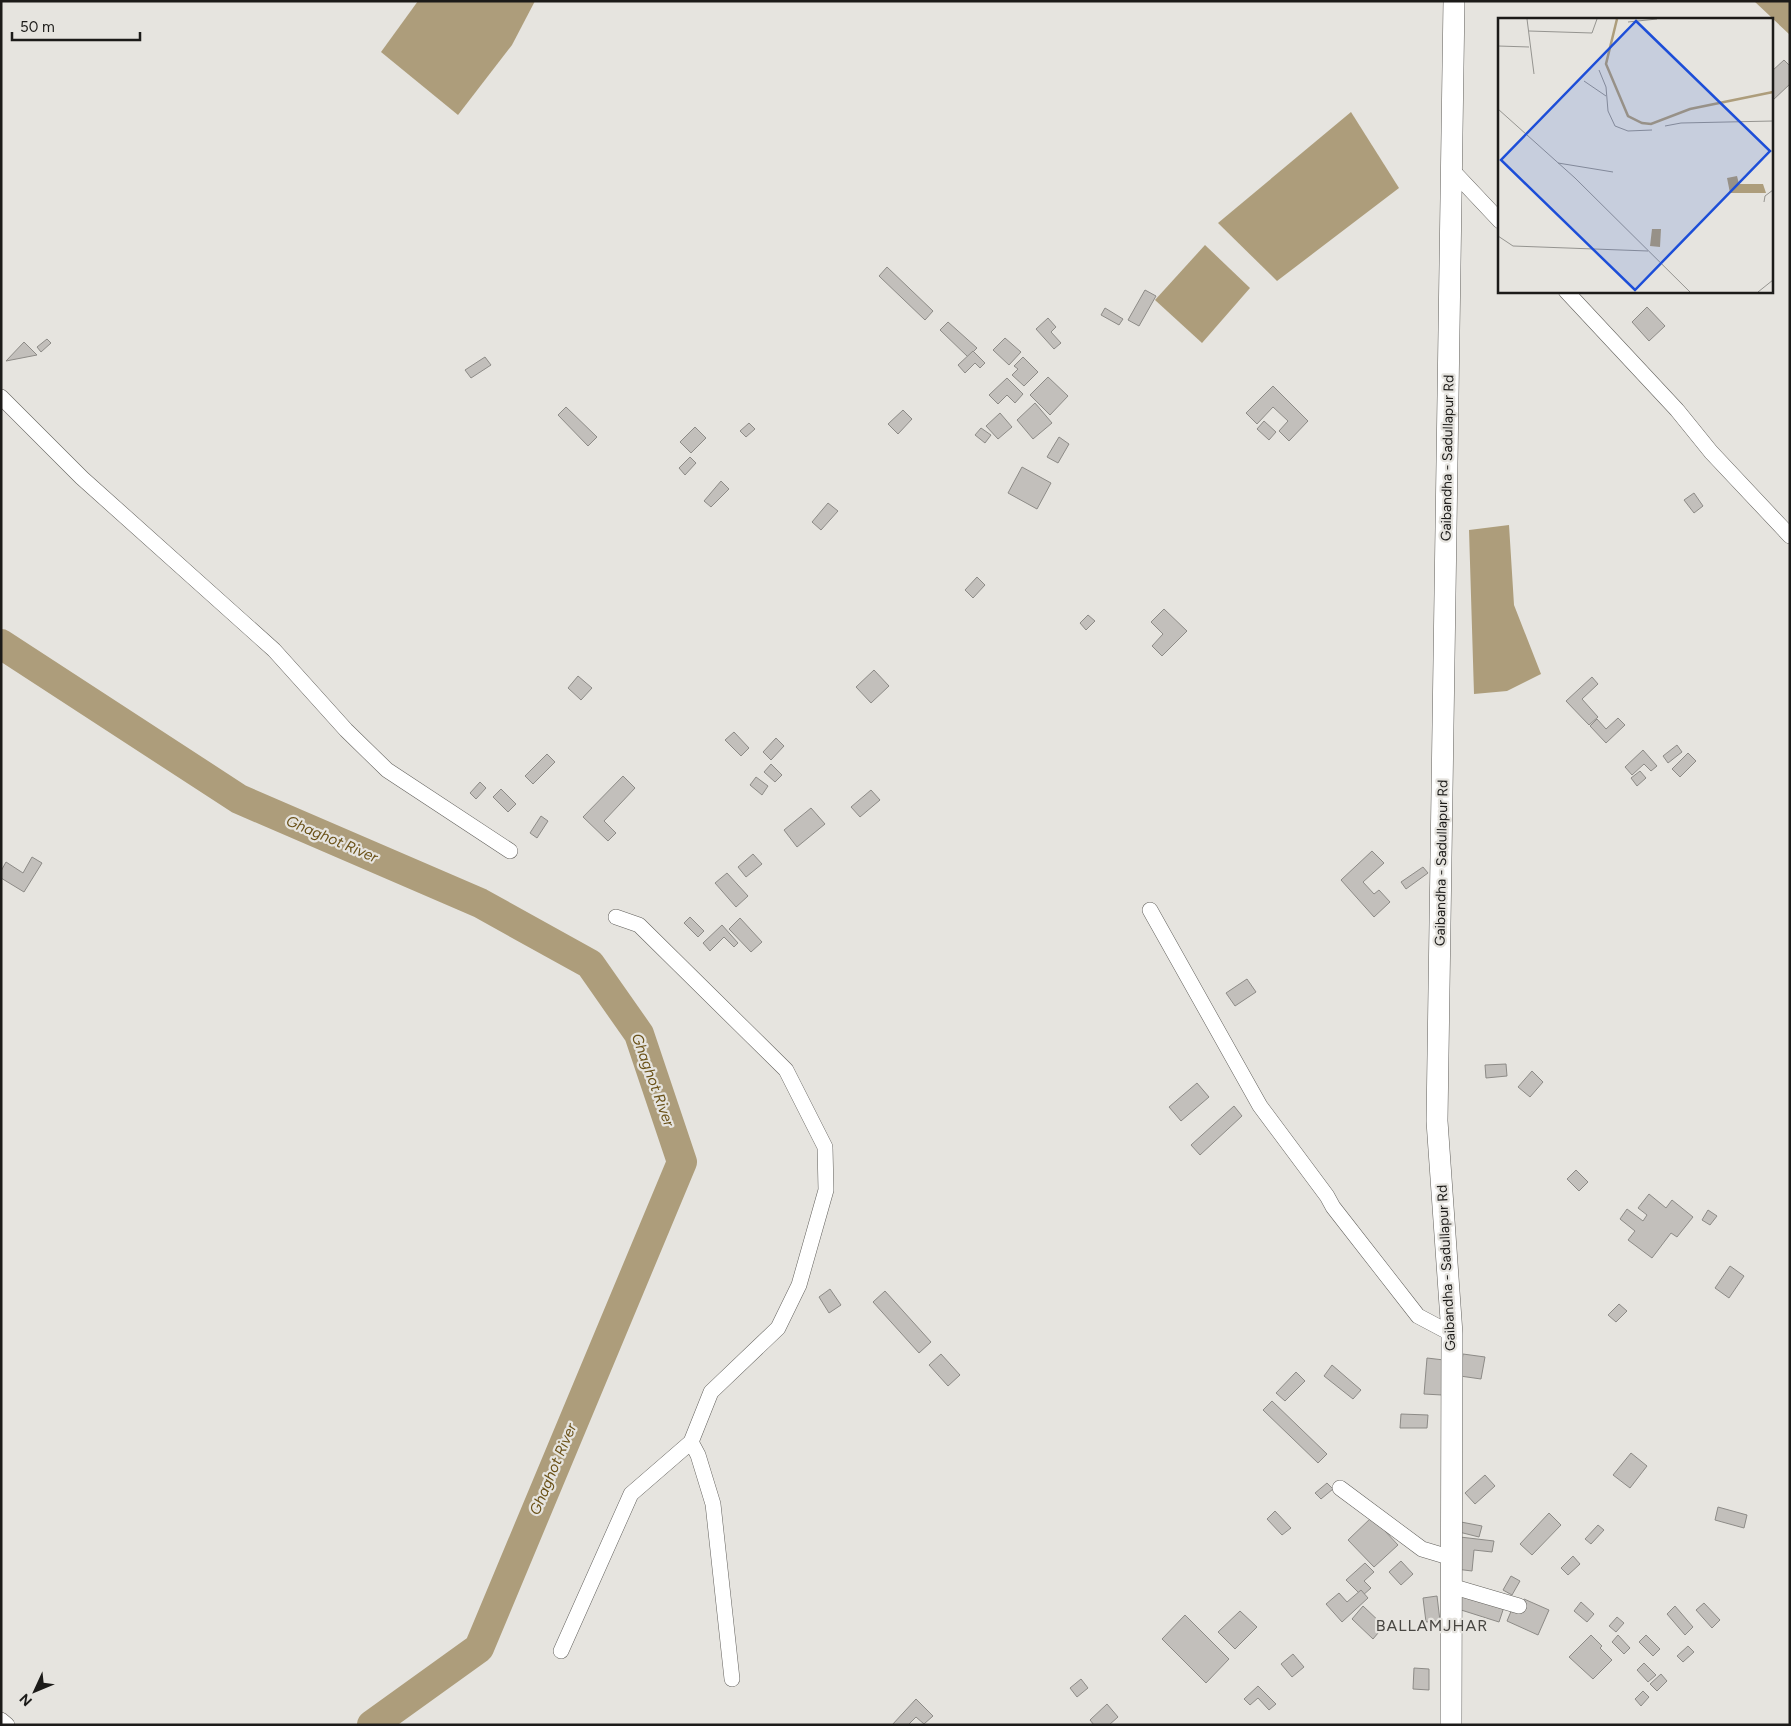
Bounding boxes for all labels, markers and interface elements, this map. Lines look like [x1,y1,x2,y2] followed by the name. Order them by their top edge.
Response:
[12,10,140,42] scale bar
[20,18,55,36] text: 50 m
[1498,18,1774,292] inset map
[1438,375,1457,541] street label: Gaibandha - Sadullapur Rd
[1432,780,1451,946] street label: Gaibandha - Sadullapur Rd
[283,812,381,867] water label: Ghaghot River
[628,1031,678,1130] water label: Ghaghot River
[1434,1184,1459,1351] street label: Gaibandha - Sadullapur Rd
[526,1420,581,1518] water label: Ghaghot River
[1376,1616,1488,1635] district label: BALLAMJHAR
[10,1666,60,1716] north arrow
[16,1690,36,1709] text: N

